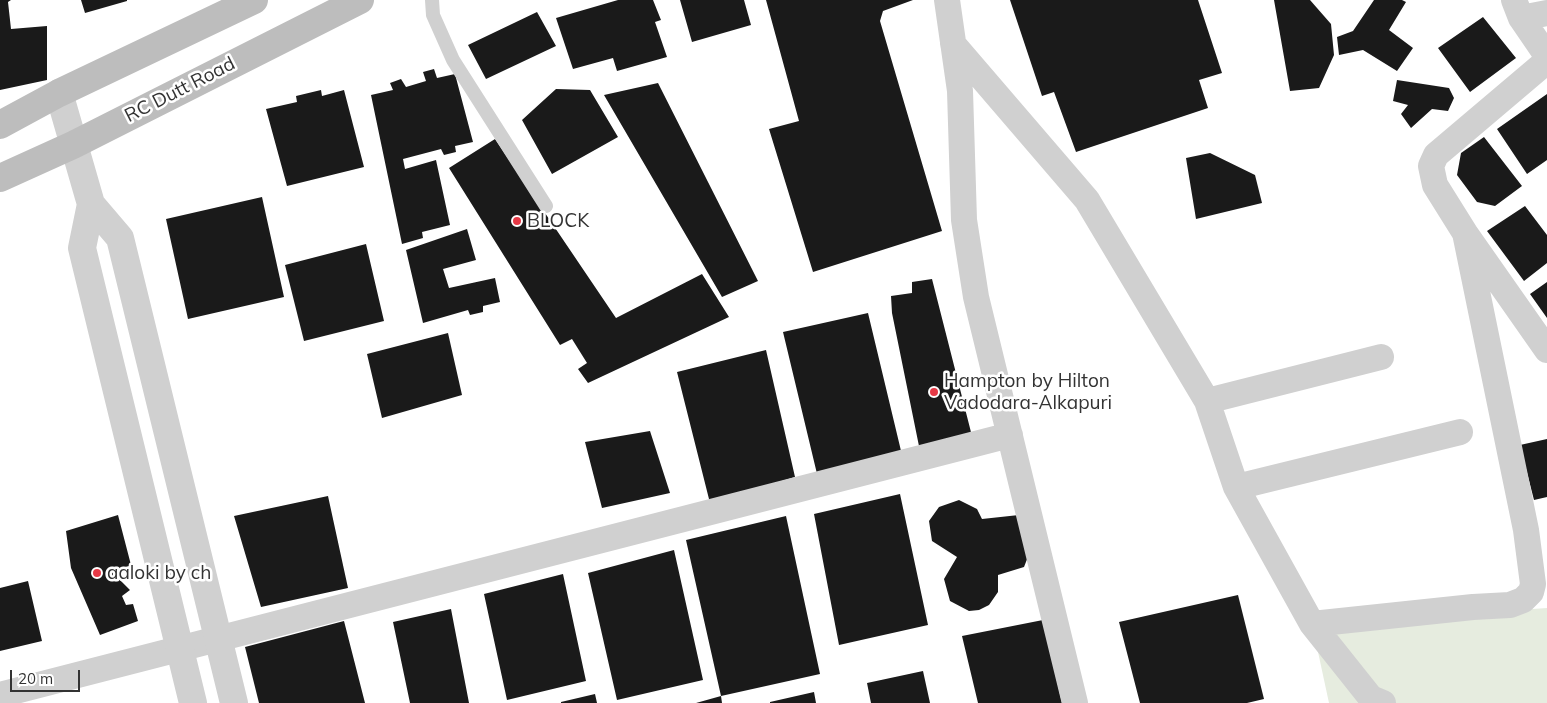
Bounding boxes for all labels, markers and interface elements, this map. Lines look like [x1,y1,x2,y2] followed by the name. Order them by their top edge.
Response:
[121,52,239,128] street label: RC Dutt Road
[527,210,589,232] place label: BLOCK
[511,215,523,227] marker: BLOCK
[944,370,1112,414] place label: Hampton by Hilton Vadodara-Alkapuri
[928,386,940,398] marker: Hampton by Hilton Vadodara-Alkapuri
[107,562,211,584] place label: aaloki by ch
[91,567,103,579] marker: aaloki by ch
[12,660,82,692] scale bar
[18,669,53,688] text: 20 m

